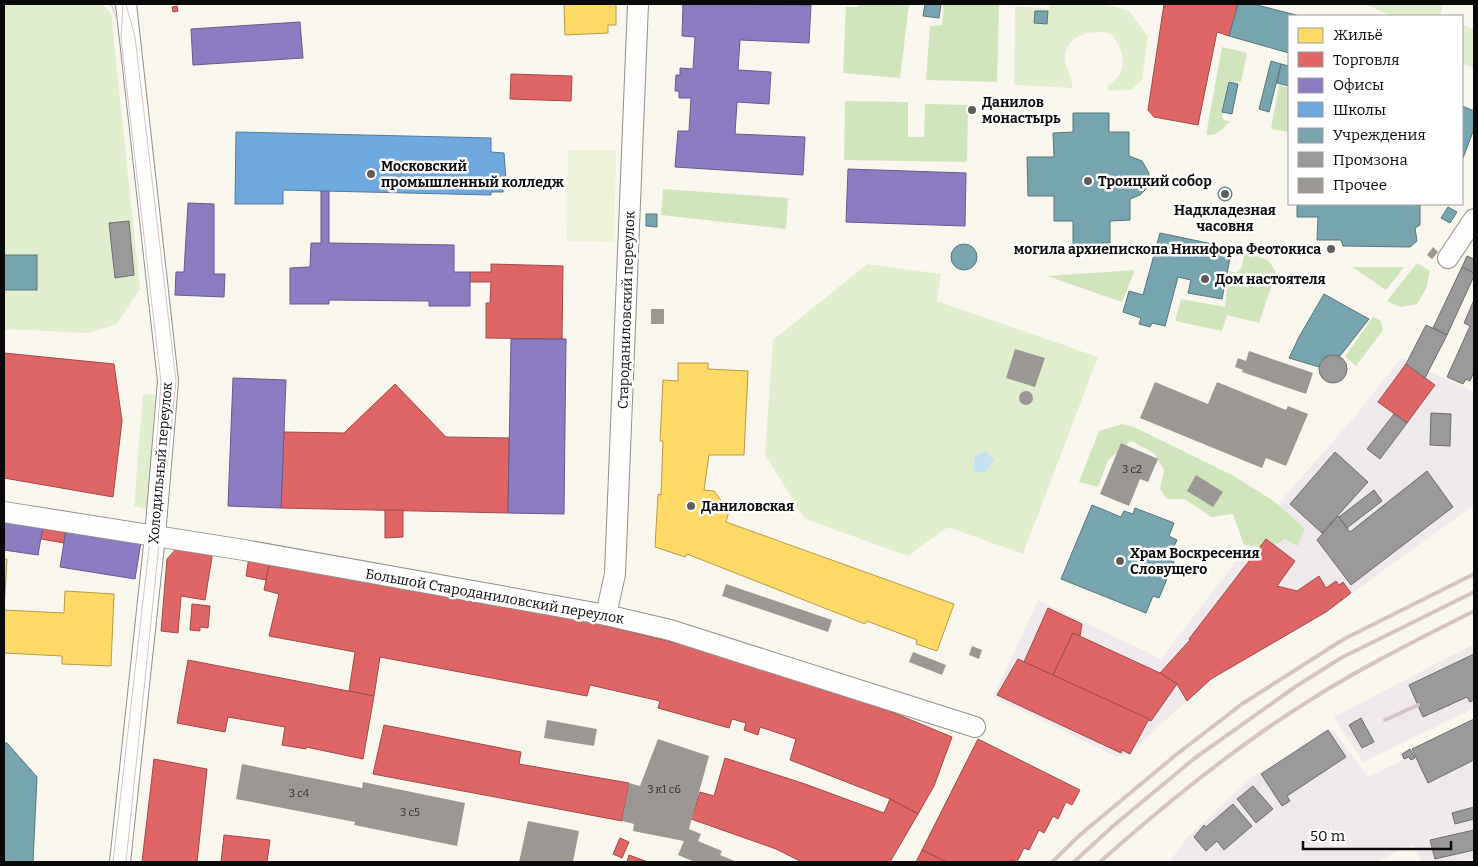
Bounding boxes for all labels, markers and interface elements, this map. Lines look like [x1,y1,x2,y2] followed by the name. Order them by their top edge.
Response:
[1288,15,1463,205] legend
[1333,26,1383,44] text: Жильё
[1333,51,1400,69] text: Торговля
[1333,76,1384,94] text: Офисы
[982,94,1061,127] place label: Данилов монастырь
[1333,101,1386,119] text: Школы
[966,104,978,116] marker: Данилов монастырь
[1333,126,1426,144] text: Учреждения
[1333,151,1408,169] text: Промзона
[381,158,565,191] place label: Московский промышленный колледж
[365,168,377,180] marker: Московский промышленный колледж
[1098,173,1212,190] place label: Троицкий собор
[1082,175,1094,187] marker: Троицкий собор
[1333,176,1387,194] text: Прочее
[1219,188,1231,200] marker: Надкладезная часовня
[1174,202,1276,235] place label: Надкладезная часовня
[615,210,638,409] street label: Староданиловский переулок
[1014,241,1321,258] place label: могила архиепископа Никифора Феотокиса
[1325,243,1337,255] marker: могила архиепископа Никифора Феотокиса
[1215,271,1326,288] place label: Дом настоятеля
[1199,273,1211,285] marker: Дом настоятеля
[145,381,176,545] street label: Холодильный переулок
[1122,463,1142,476] house number: 3 с2
[701,498,794,515] place label: Даниловская
[685,500,697,512] marker: Даниловская
[1130,545,1260,578] place label: Храм Воскресения Словущего
[1114,555,1126,567] marker: Храм Воскресения Словущего
[364,565,626,628] street label: Большой Староданиловский переулок
[647,783,681,796] house number: 3 к1 с6
[289,787,310,800] house number: 3 с4
[400,806,420,819] house number: 3 с5
[1303,818,1450,850] scale bar
[1310,827,1346,845] text: 50 m

